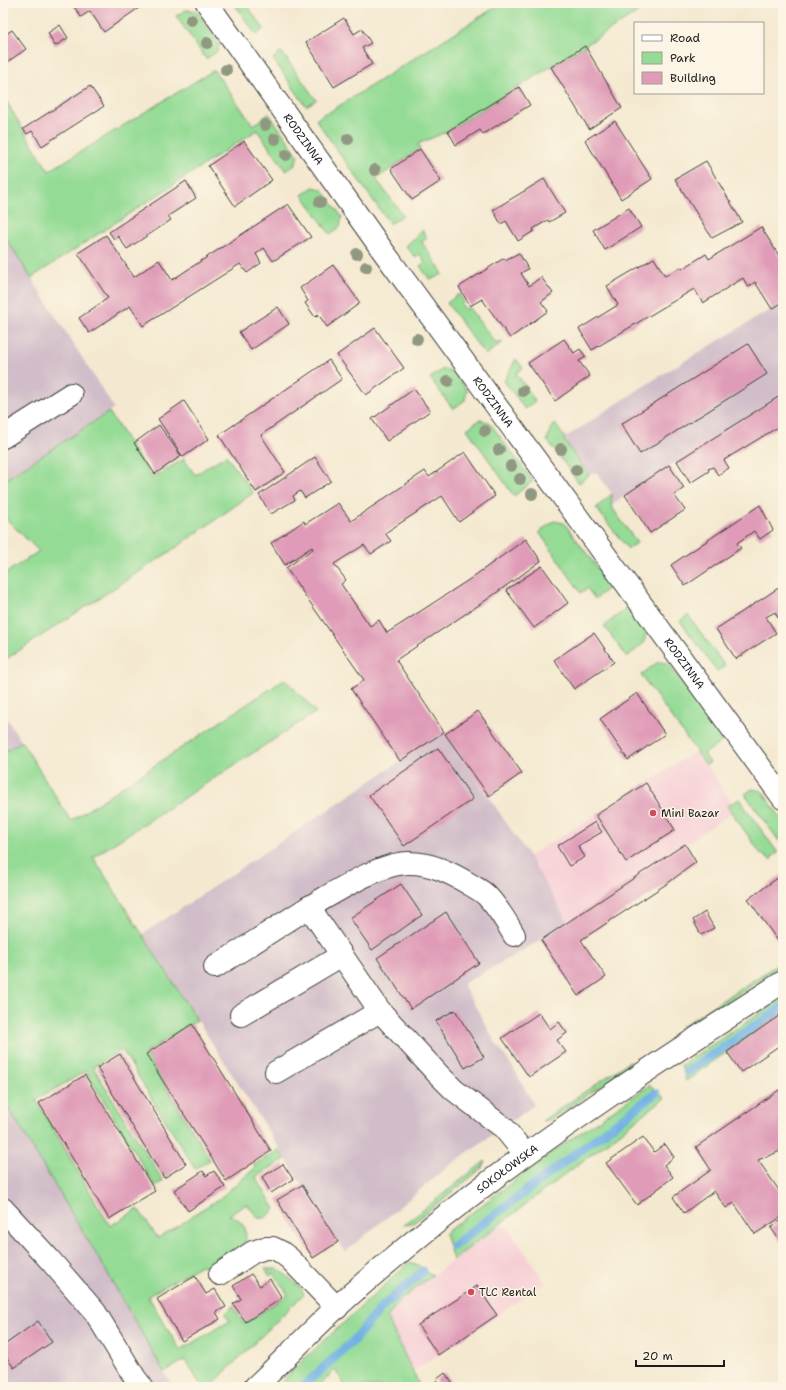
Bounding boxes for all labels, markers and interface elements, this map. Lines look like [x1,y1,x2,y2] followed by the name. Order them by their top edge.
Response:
[634,22,764,94] legend
[670,30,701,46] text: Road
[670,50,696,66] text: Park
[670,70,716,86] text: Building
[280,110,327,168] street label: RODZINNA
[470,373,517,430] street label: RODZINNA
[661,635,708,692] street label: RODZINNA
[661,806,719,821] place label: Mini Bazar
[648,808,658,818] marker: Mini Bazar
[473,1141,541,1196] street label: SOKOŁOWSKA
[479,1285,537,1300] place label: TLC Rental
[466,1287,476,1297] marker: TLC Rental
[636,1342,724,1368] scale bar
[642,1348,673,1364] text: 20 m

